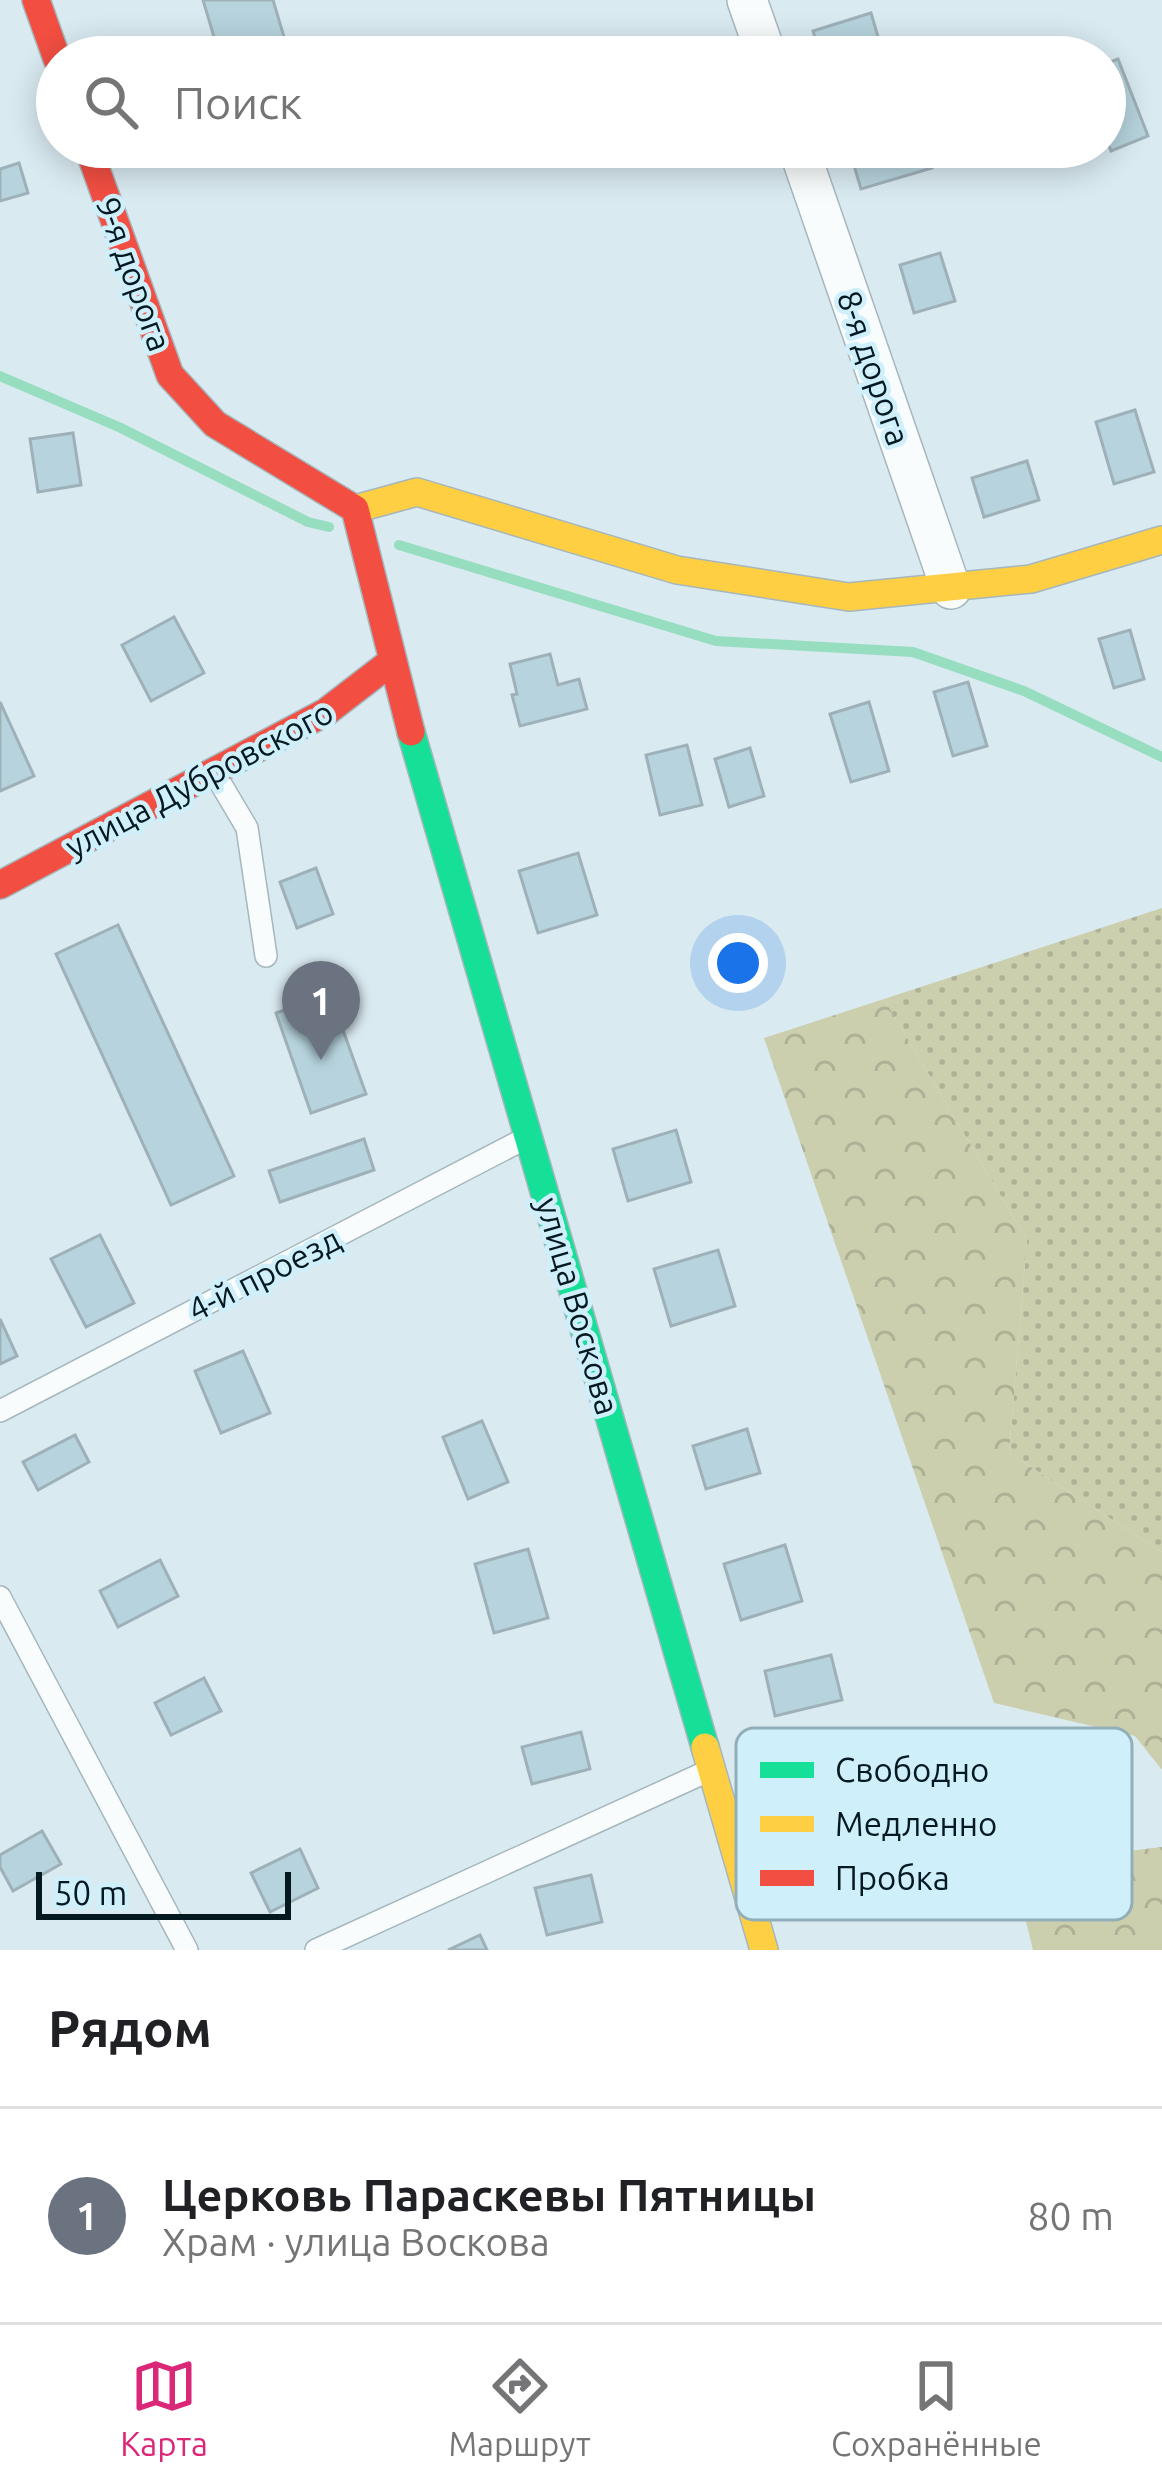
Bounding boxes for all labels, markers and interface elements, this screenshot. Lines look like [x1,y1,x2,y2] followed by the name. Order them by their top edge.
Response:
[36,36,1126,168] search box
[78,69,144,135] icon: search
[174,77,302,128] text: Поиск
[90,192,179,356] street label: 9-я дорога
[831,286,918,450] street label: 8-я дорога
[59,692,339,865] street label: улица Дубровского
[708,933,768,993] your location
[282,961,360,1060] pin: 1
[530,1193,627,1419] street label: улица Воскова
[181,1219,346,1328] street label: 4-й проезд
[736,1728,1132,1920] legend
[835,1751,989,1788] text: Свободно
[835,1805,997,1842] text: Медленно
[835,1859,950,1896] text: Пробка
[36,1866,291,1919] scale bar
[54,1874,127,1911] text: 50 m
[48,1999,212,2057] text: Рядом
[162,2169,816,2220] text: Церковь Параскевы Пятницы
[76,2194,98,2237] text: 1
[1027,2194,1114,2237] text: 80 m
[162,2220,550,2263] text: Храм · улица Воскова
[120,2353,208,2462] tab: Карта
[448,2353,591,2462] tab: Маршрут
[831,2353,1042,2462] tab: Сохранённые

